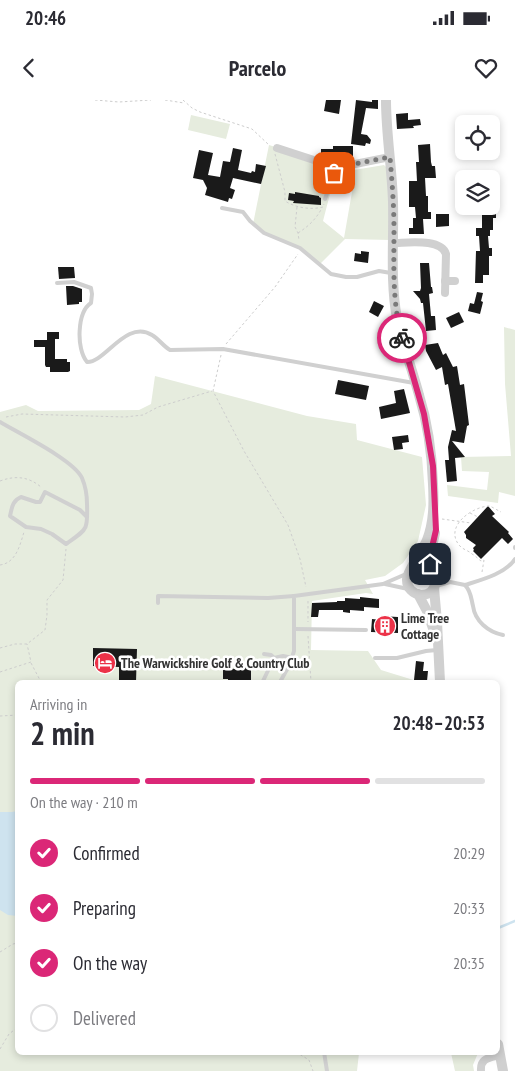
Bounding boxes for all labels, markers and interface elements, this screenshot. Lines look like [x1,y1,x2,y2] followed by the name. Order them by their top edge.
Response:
[25,6,66,30] text: 20:46
[15,54,43,82] icon: back
[229,54,286,82] text: Parcelo
[472,54,500,82] icon: heart
[455,115,500,215] map controls
[455,115,500,160] button: locate
[313,152,355,194] pin
[320,159,348,187] icon: bag
[455,170,500,215] button: layers
[377,313,427,363] courier
[388,324,416,352] icon: bike
[409,543,451,585] pin
[416,550,444,578] icon: home
[401,609,449,643] place label: Lime Tree Cottage
[373,614,397,638] building icon: Lime Tree Cottage
[93,651,117,675] hotel icon: The Warwickshire Golf & Country Club
[121,654,310,672] place label: The Warwickshire Golf & Country Club
[30,694,87,714] text: Arriving in
[392,711,485,735] text: 20:48–20:53
[30,712,95,754] text: 2 min
[30,792,138,812] text: On the way · 210 m
[30,839,58,867] icon: check
[73,841,140,865] text: Confirmed
[453,843,485,863] text: 20:29
[30,894,58,922] icon: check
[73,896,136,920] text: Preparing
[453,898,485,918] text: 20:33
[30,949,58,977] icon: check
[73,951,147,975] text: On the way
[453,953,485,973] text: 20:35
[73,1006,136,1030] text: Delivered

